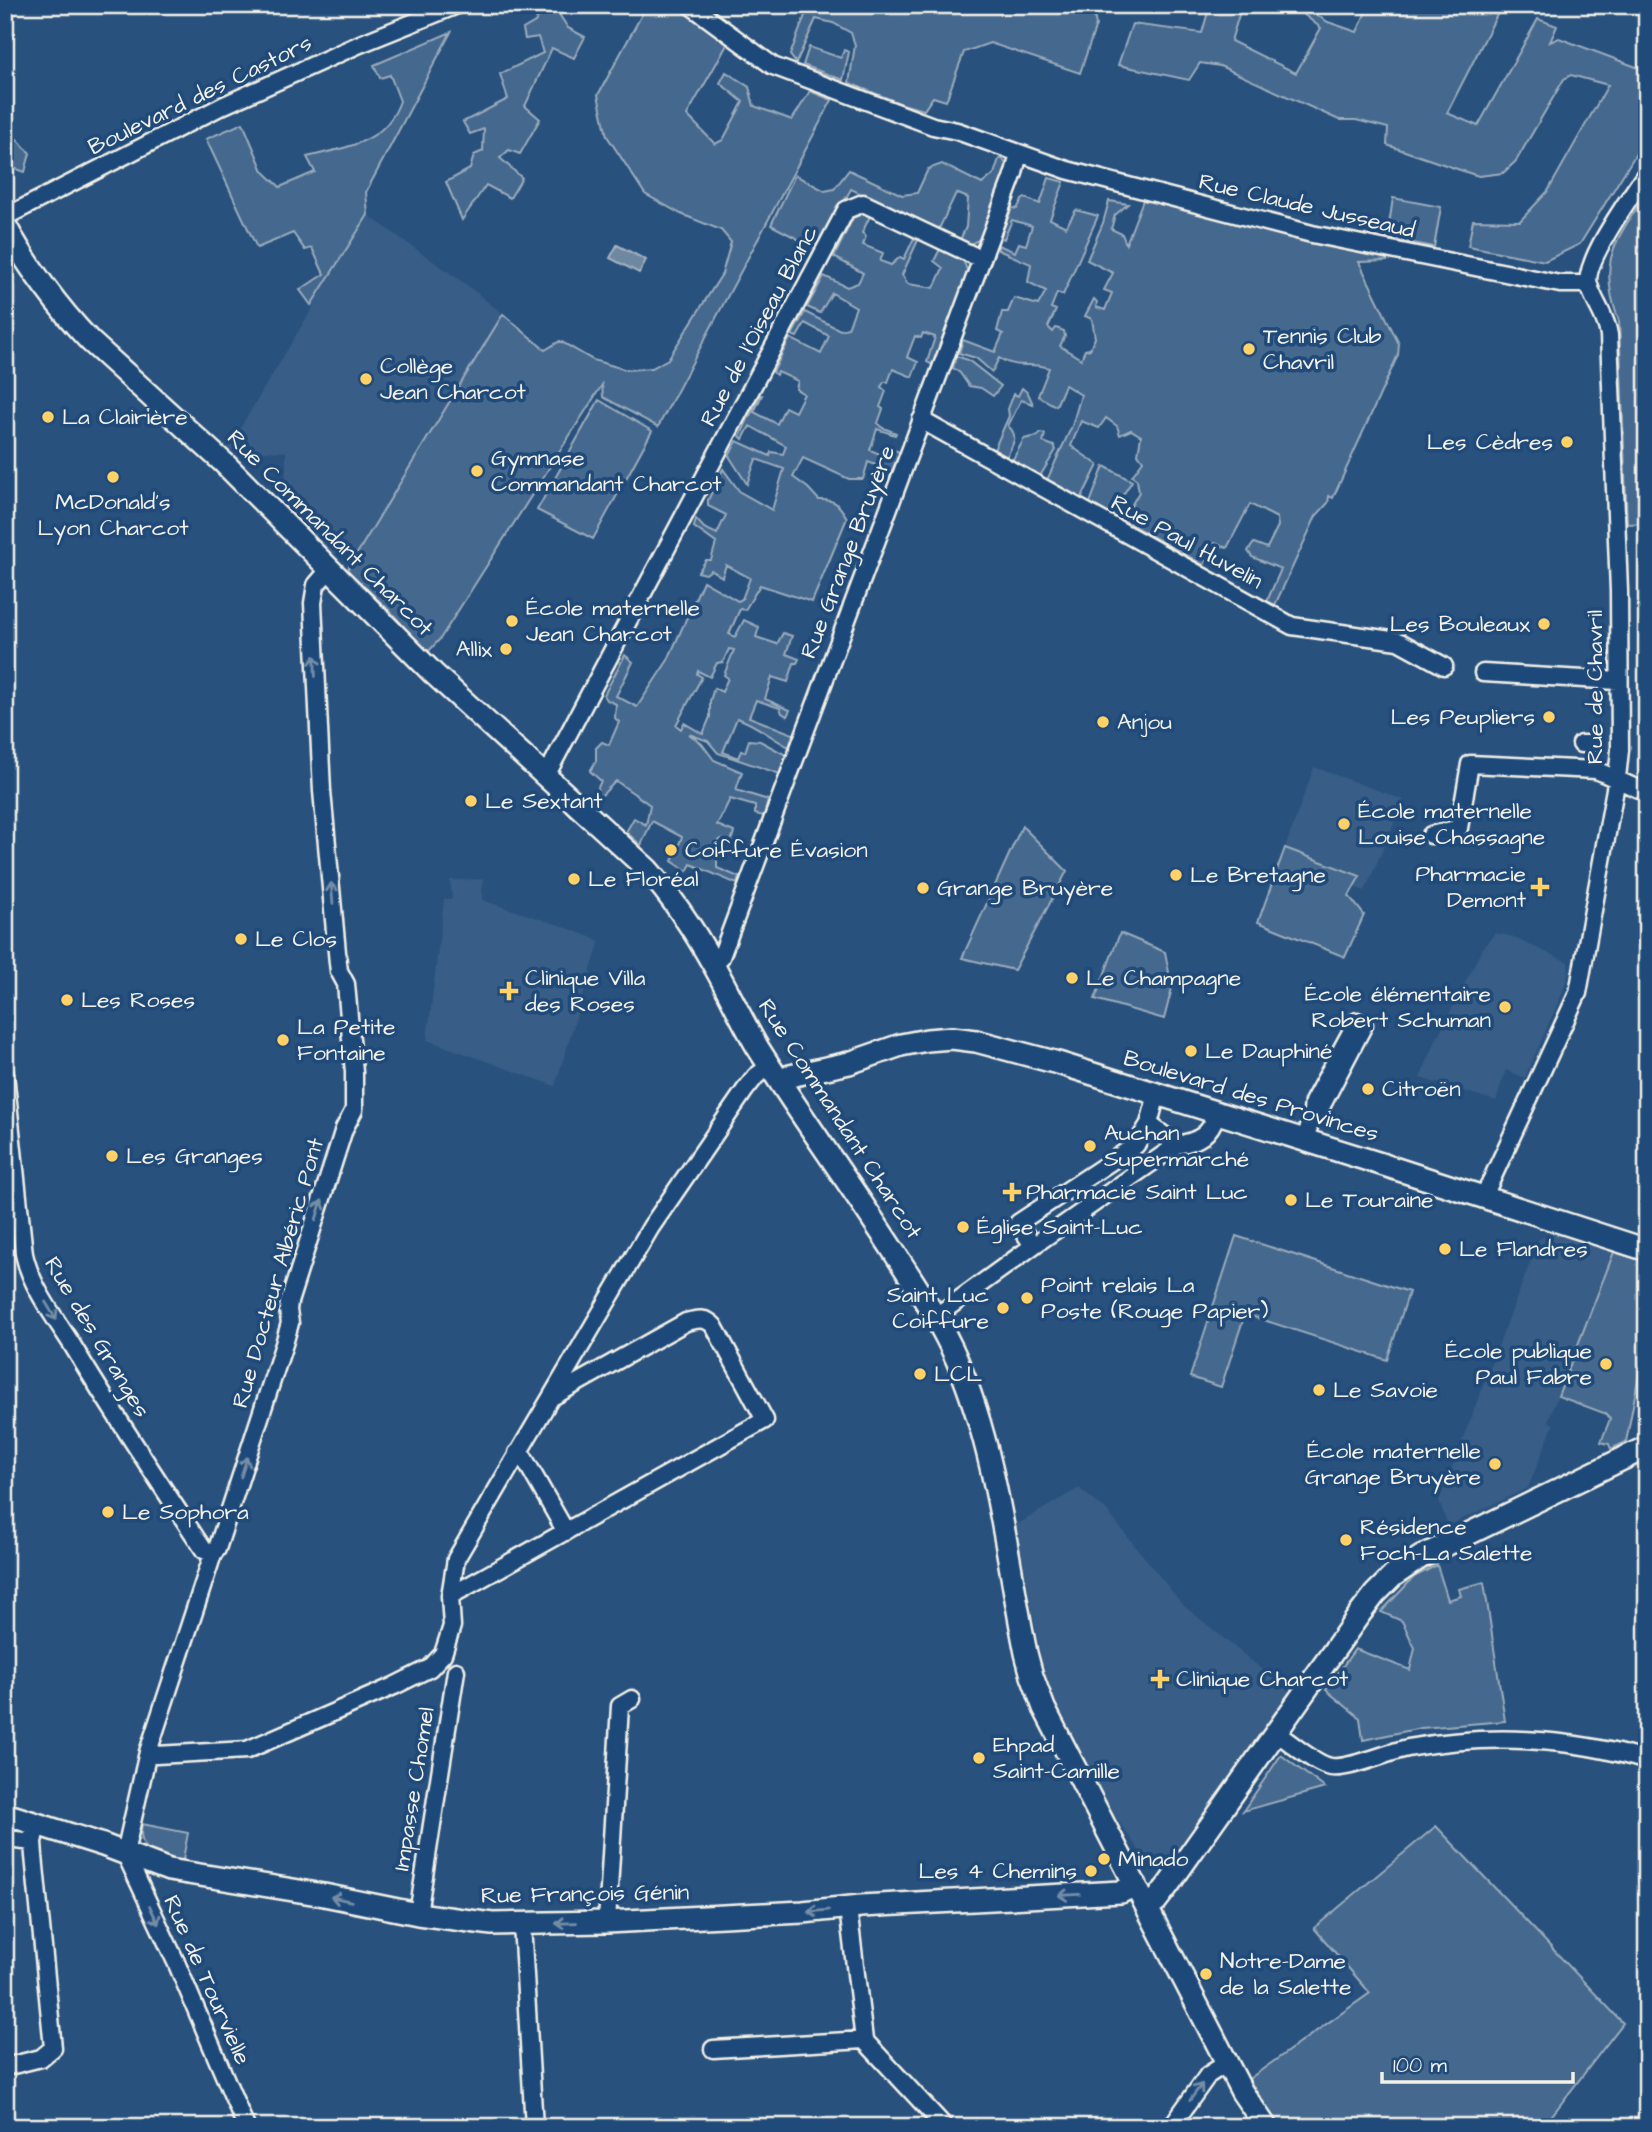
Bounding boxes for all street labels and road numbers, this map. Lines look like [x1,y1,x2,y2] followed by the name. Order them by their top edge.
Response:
[83,27,317,163] street label: Boulevard des Castors
[1196,166,1418,246] street label: Rue Claude Jusseaud
[692,220,826,432] street label: Rue de l'Oiseau Blanc
[220,423,441,644] street label: Rue Commandant Charcot
[793,441,904,664] street label: Rue Grange Bruyère
[1105,487,1269,597] street label: Rue Paul Huvelin
[1579,610,1611,764] street label: Rue de Chavril
[750,993,930,1246] street label: Rue Commandant Charcot
[1120,1042,1382,1150] street label: Boulevard des Provinces
[224,1134,332,1412] street label: Rue Docteur Albéric Pont
[35,1251,158,1424] street label: Rue des Granges
[385,1705,443,1873] street label: Impasse Chomel
[481,1876,689,1912] street label: Rue François Génin
[155,1890,259,2070] street label: Rue de Tourvielle

